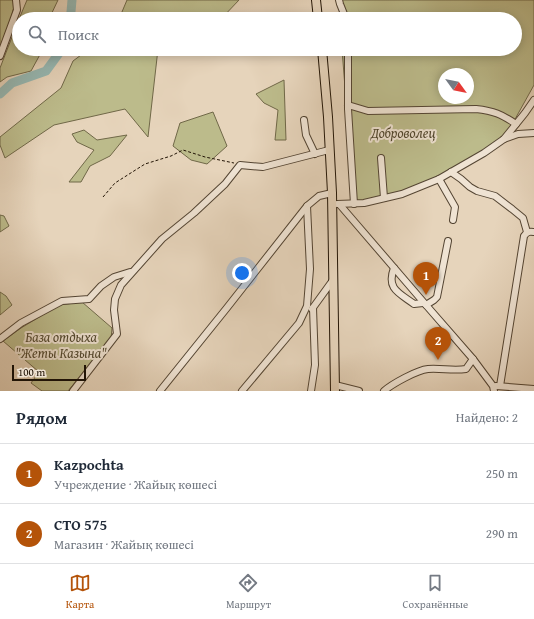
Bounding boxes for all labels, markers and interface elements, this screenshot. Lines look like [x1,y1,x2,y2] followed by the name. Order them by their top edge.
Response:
[12,12,522,56] search box
[26,23,48,45] icon: search
[58,24,99,45] text: Поиск
[438,68,474,104] north arrow
[370,123,435,143] park label: Доброволец
[413,262,439,295] pin: 1
[232,263,252,283] your location
[15,327,107,363] park label: База отдыха "Жеты Казына"
[425,327,451,360] pin: 2
[12,363,86,382] scale bar
[18,364,45,380] text: 100 m
[16,405,67,430] text: Рядом
[456,408,518,427] text: Найдено: 2
[54,454,124,475] text: Kazpochta
[26,464,32,483] text: 1
[486,464,518,483] text: 250 m
[54,475,217,494] text: Учреждение · Жайық көшесі
[54,514,107,535] text: СТО 575
[26,524,32,543] text: 2
[486,524,518,543] text: 290 m
[54,535,194,554] text: Магазин · Жайық көшесі
[66,572,94,612] tab: Карта
[226,572,271,612] tab: Маршрут
[403,572,468,612] tab: Сохранённые

